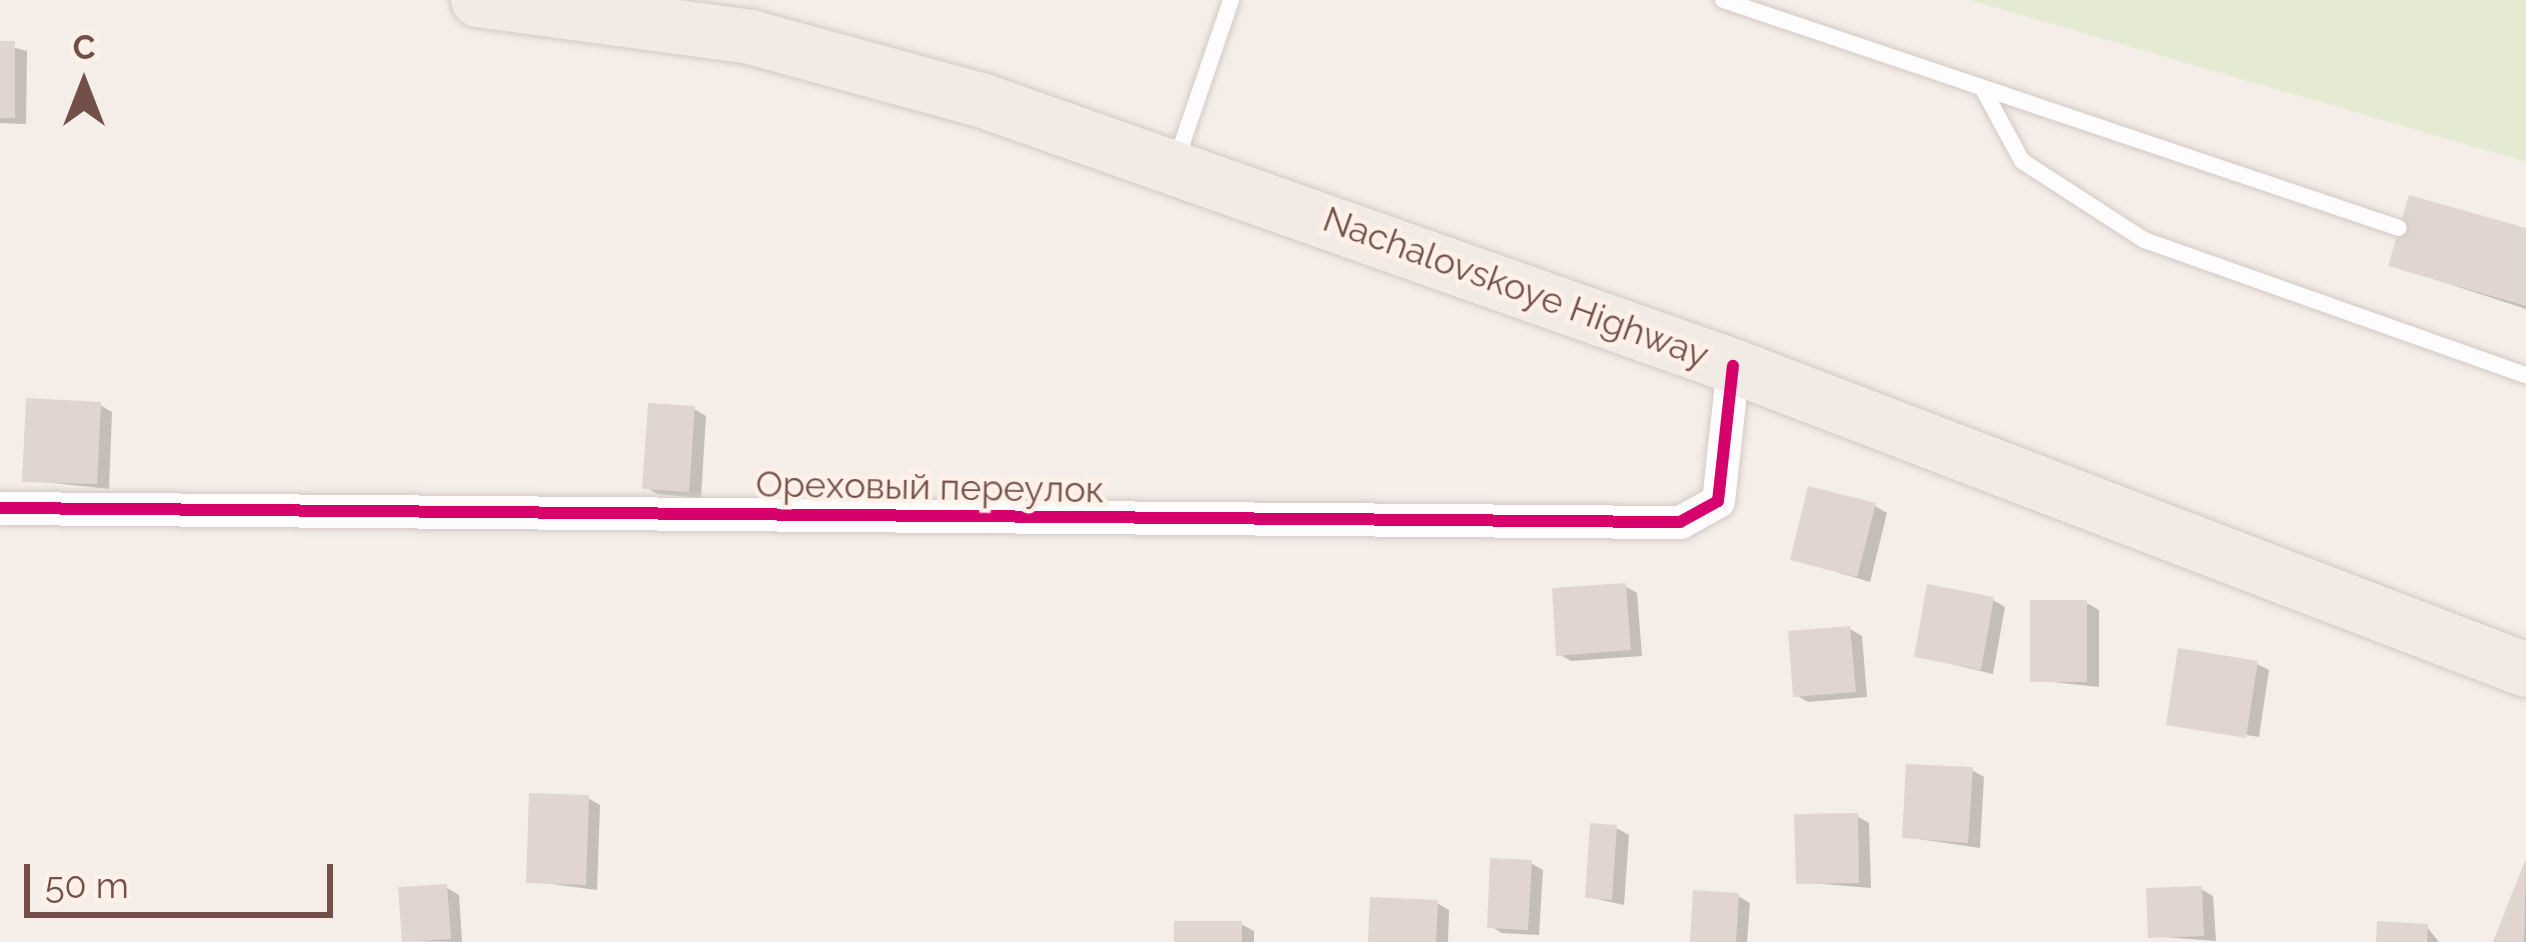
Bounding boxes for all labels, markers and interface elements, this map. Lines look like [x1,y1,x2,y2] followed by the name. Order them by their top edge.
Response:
[24,24,144,144] north arrow
[73,28,95,67] text: С
[1317,197,1715,377] street label: Nachalovskoye Highway
[755,462,1105,512] street label: Ореховый переулок
[30,840,339,914] scale bar
[45,864,129,906] text: 50 m

